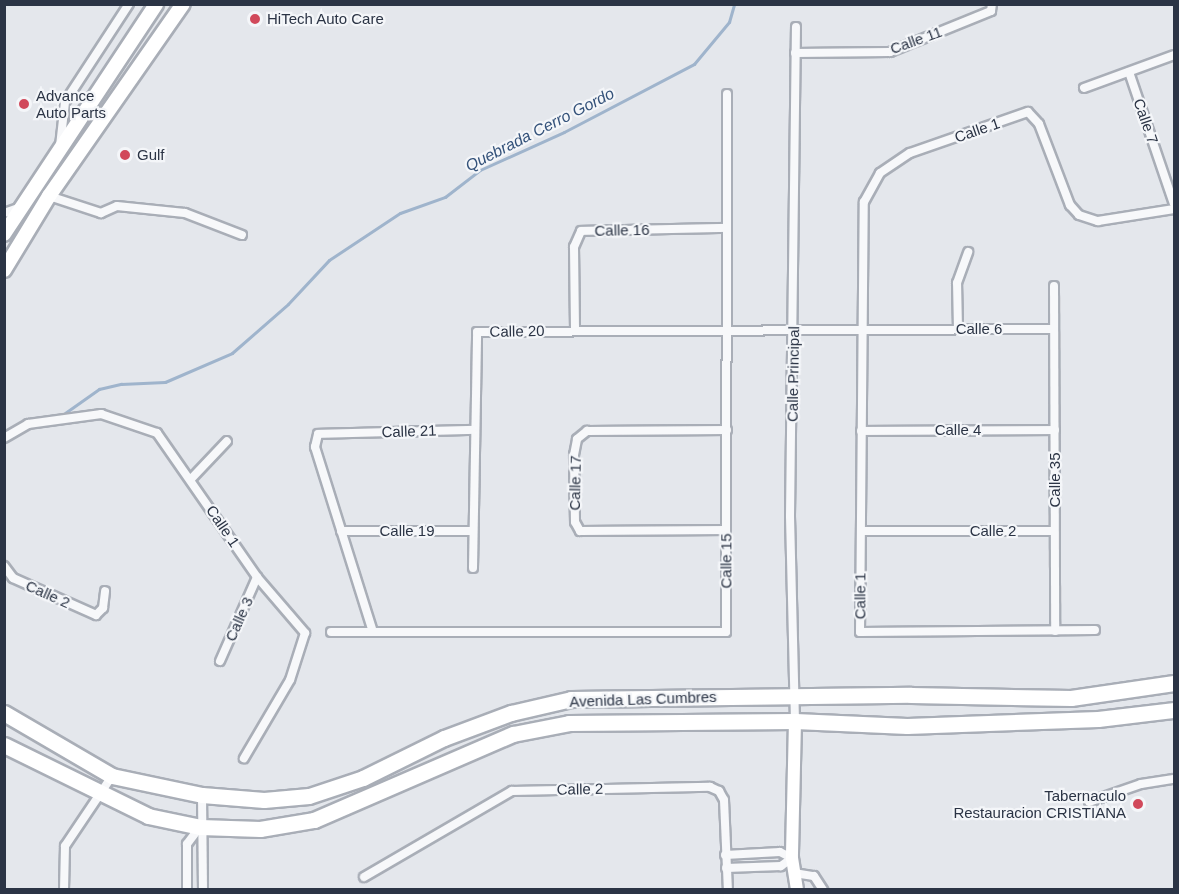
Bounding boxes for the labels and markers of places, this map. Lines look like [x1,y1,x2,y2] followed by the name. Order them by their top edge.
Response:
[267,10,385,28] place label: HiTech Auto Care
[248,12,262,26] marker: HiTech Auto Care
[36,86,106,121] place label: Advance Auto Parts
[17,97,31,111] marker: Advance Auto Parts
[137,146,165,164] place label: Gulf
[118,148,132,162] marker: Gulf
[953,786,1126,821] place label: Tabernaculo Restauracion CRISTIANA
[1131,797,1145,811] marker: Tabernaculo Restauracion CRISTIANA

